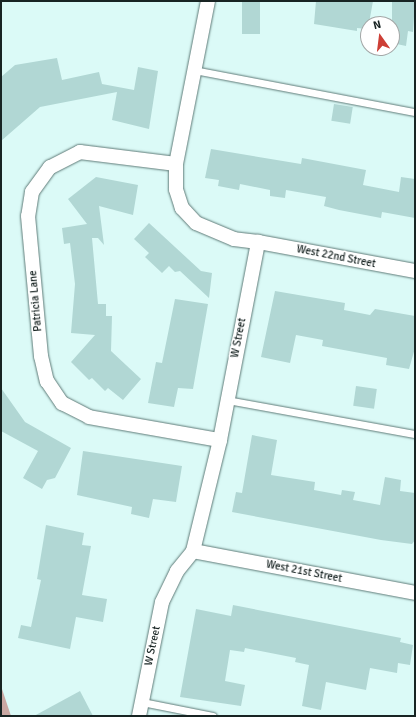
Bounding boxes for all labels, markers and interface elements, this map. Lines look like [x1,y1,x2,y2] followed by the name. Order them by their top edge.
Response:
[360,16,400,56] north arrow
[372,18,383,32] text: N
[295,243,377,271] street label: West 22nd Street
[27,270,45,332] street label: Patricia Lane
[229,317,249,359] street label: W Street
[265,558,343,586] street label: West 21st Street
[142,625,164,667] street label: W Street

